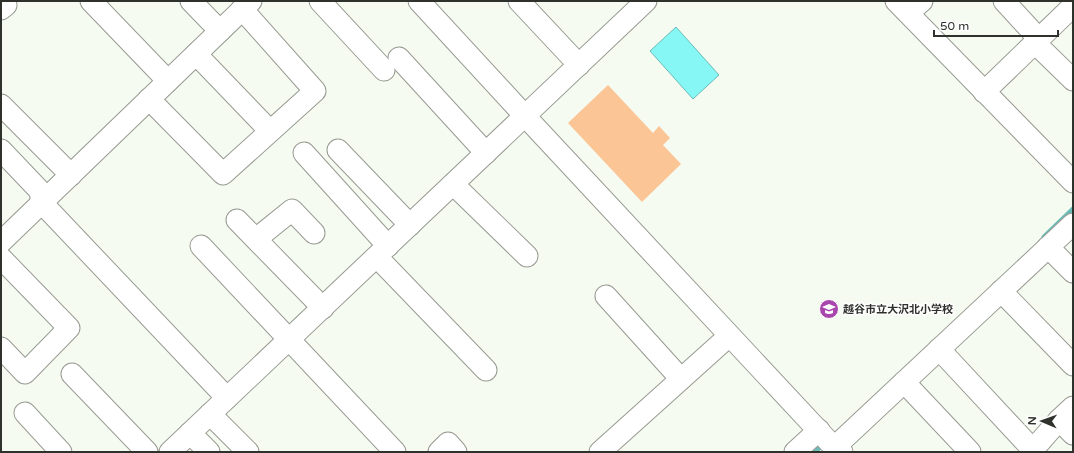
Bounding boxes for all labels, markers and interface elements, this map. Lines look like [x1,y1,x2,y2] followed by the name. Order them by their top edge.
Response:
[934,12,1058,38] scale bar
[940,19,969,33] text: 50 m
[818,298,840,320] school or university icon: 越谷市立大沢北小学校
[843,303,953,316] place label: 越谷市立大沢北小学校
[1022,401,1062,441] north arrow
[1026,416,1039,425] text: N

